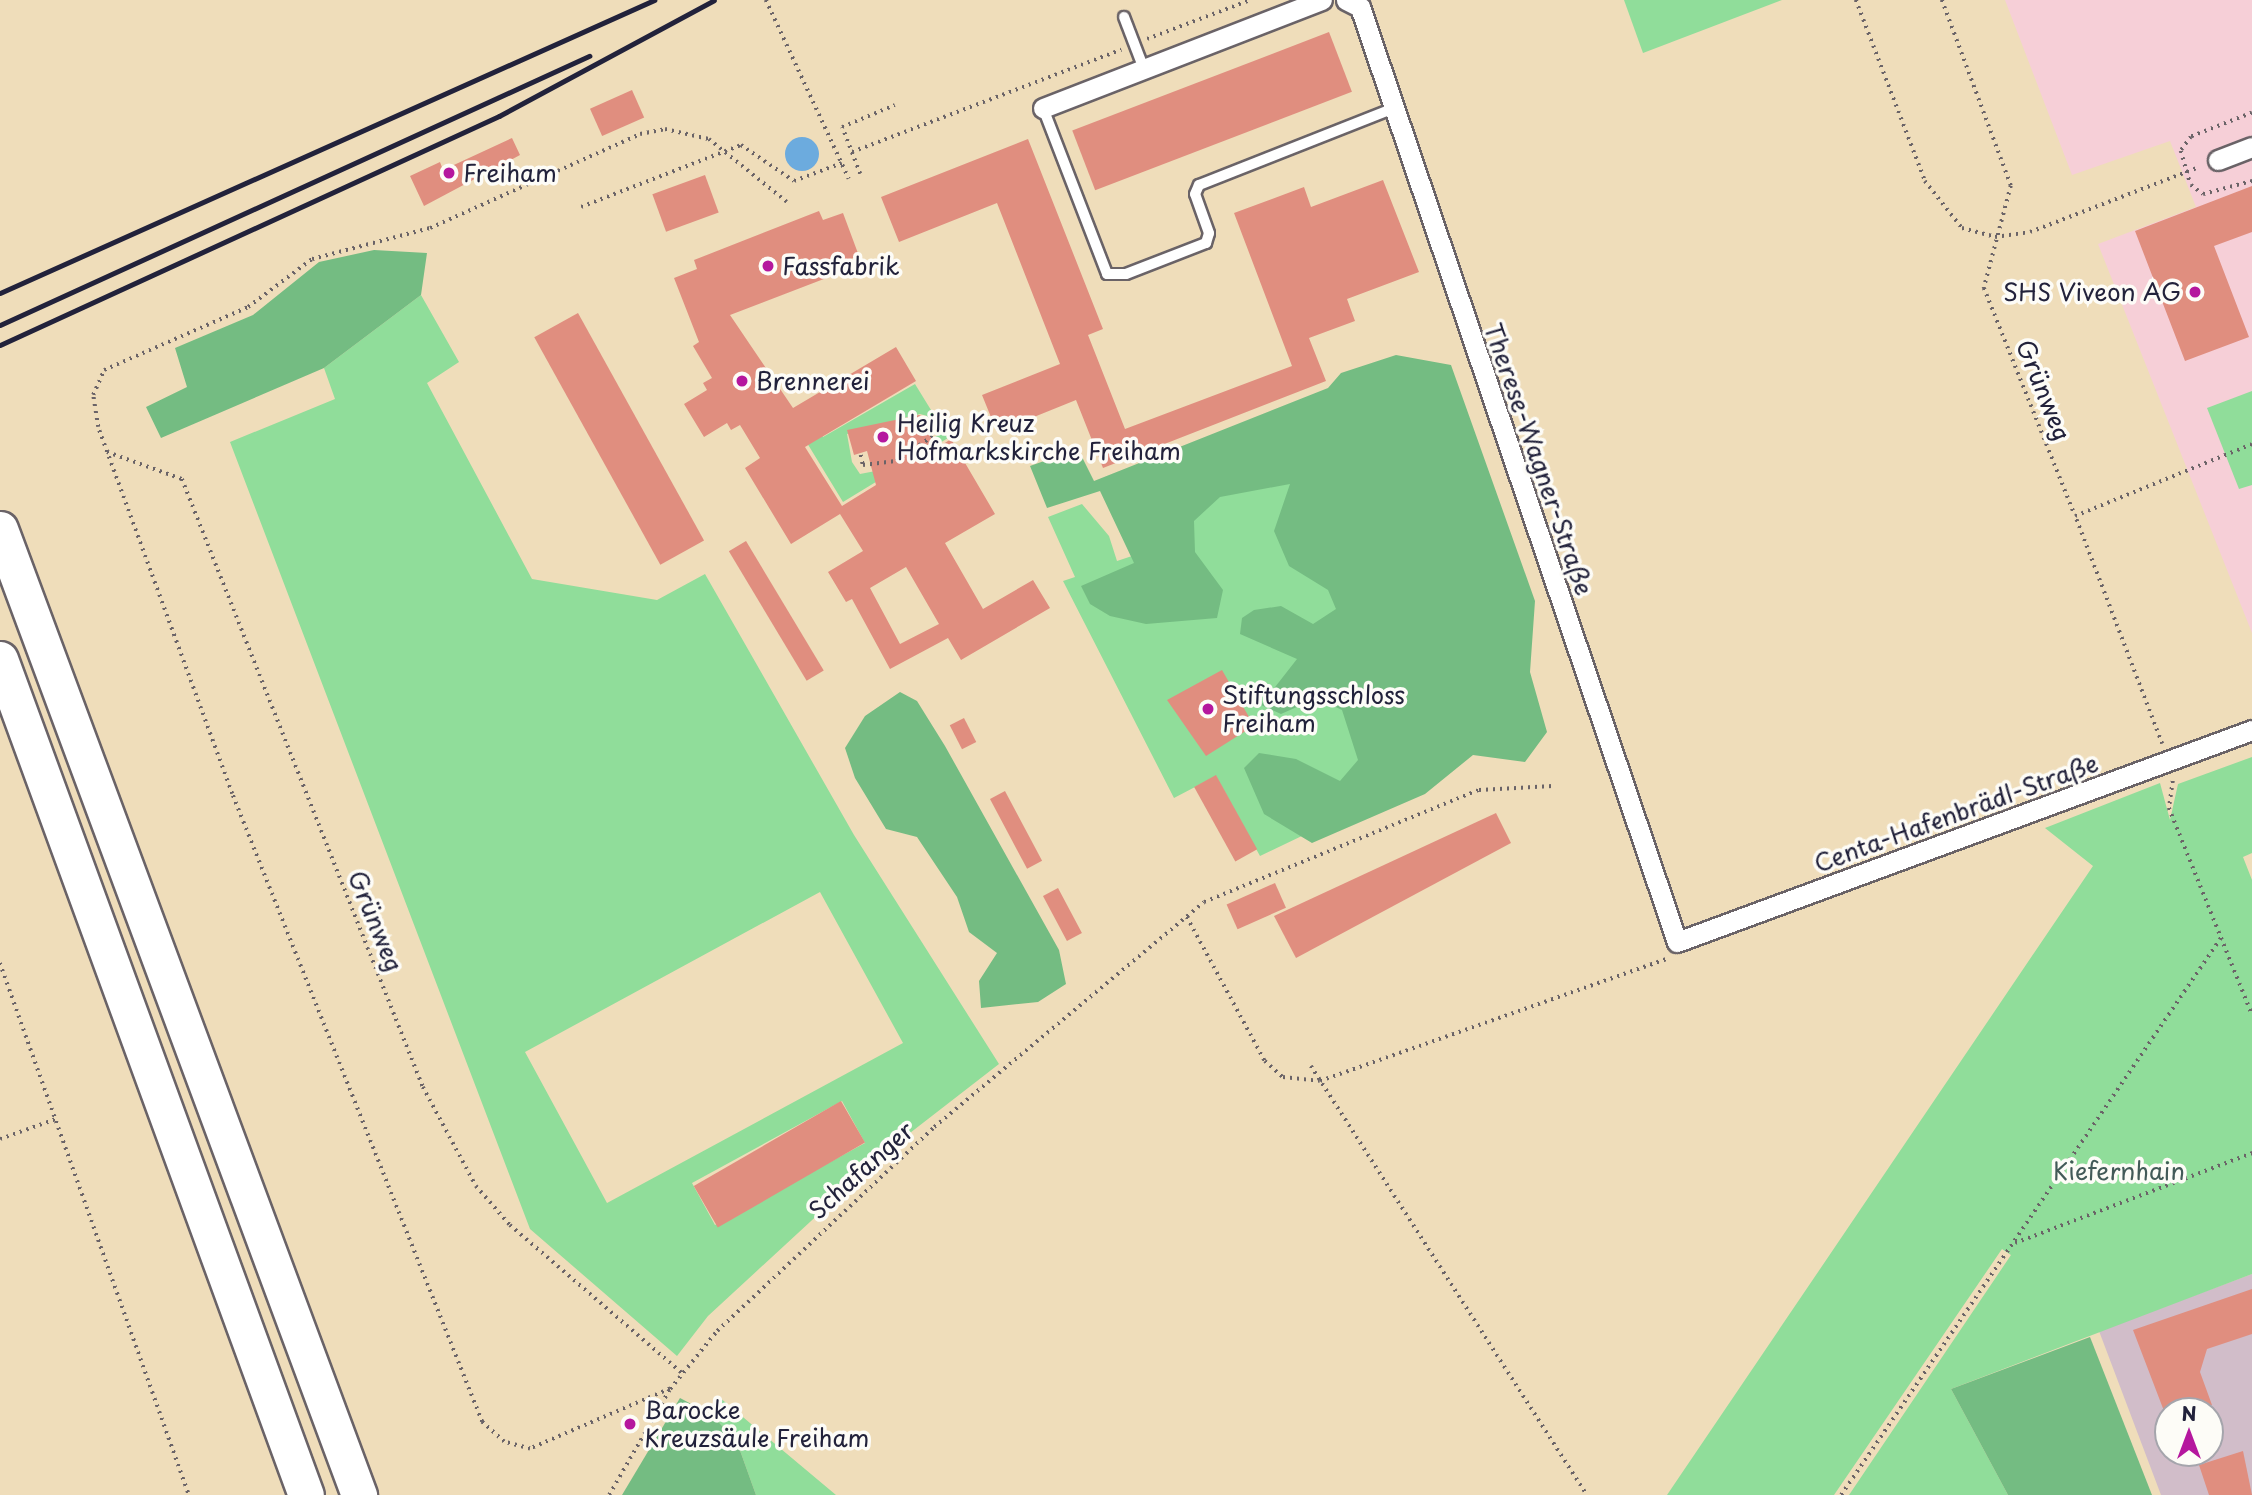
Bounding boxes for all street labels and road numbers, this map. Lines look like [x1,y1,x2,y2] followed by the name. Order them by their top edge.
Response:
[1479,319,1599,599] street label: Therese-Wagner-Straße
[2011,335,2077,445] street label: Grünweg
[1810,748,2102,878] street label: Centa-Hafenbrädl-Straße
[343,866,409,976] street label: Grünweg
[803,1115,919,1225] street label: Schafanger

